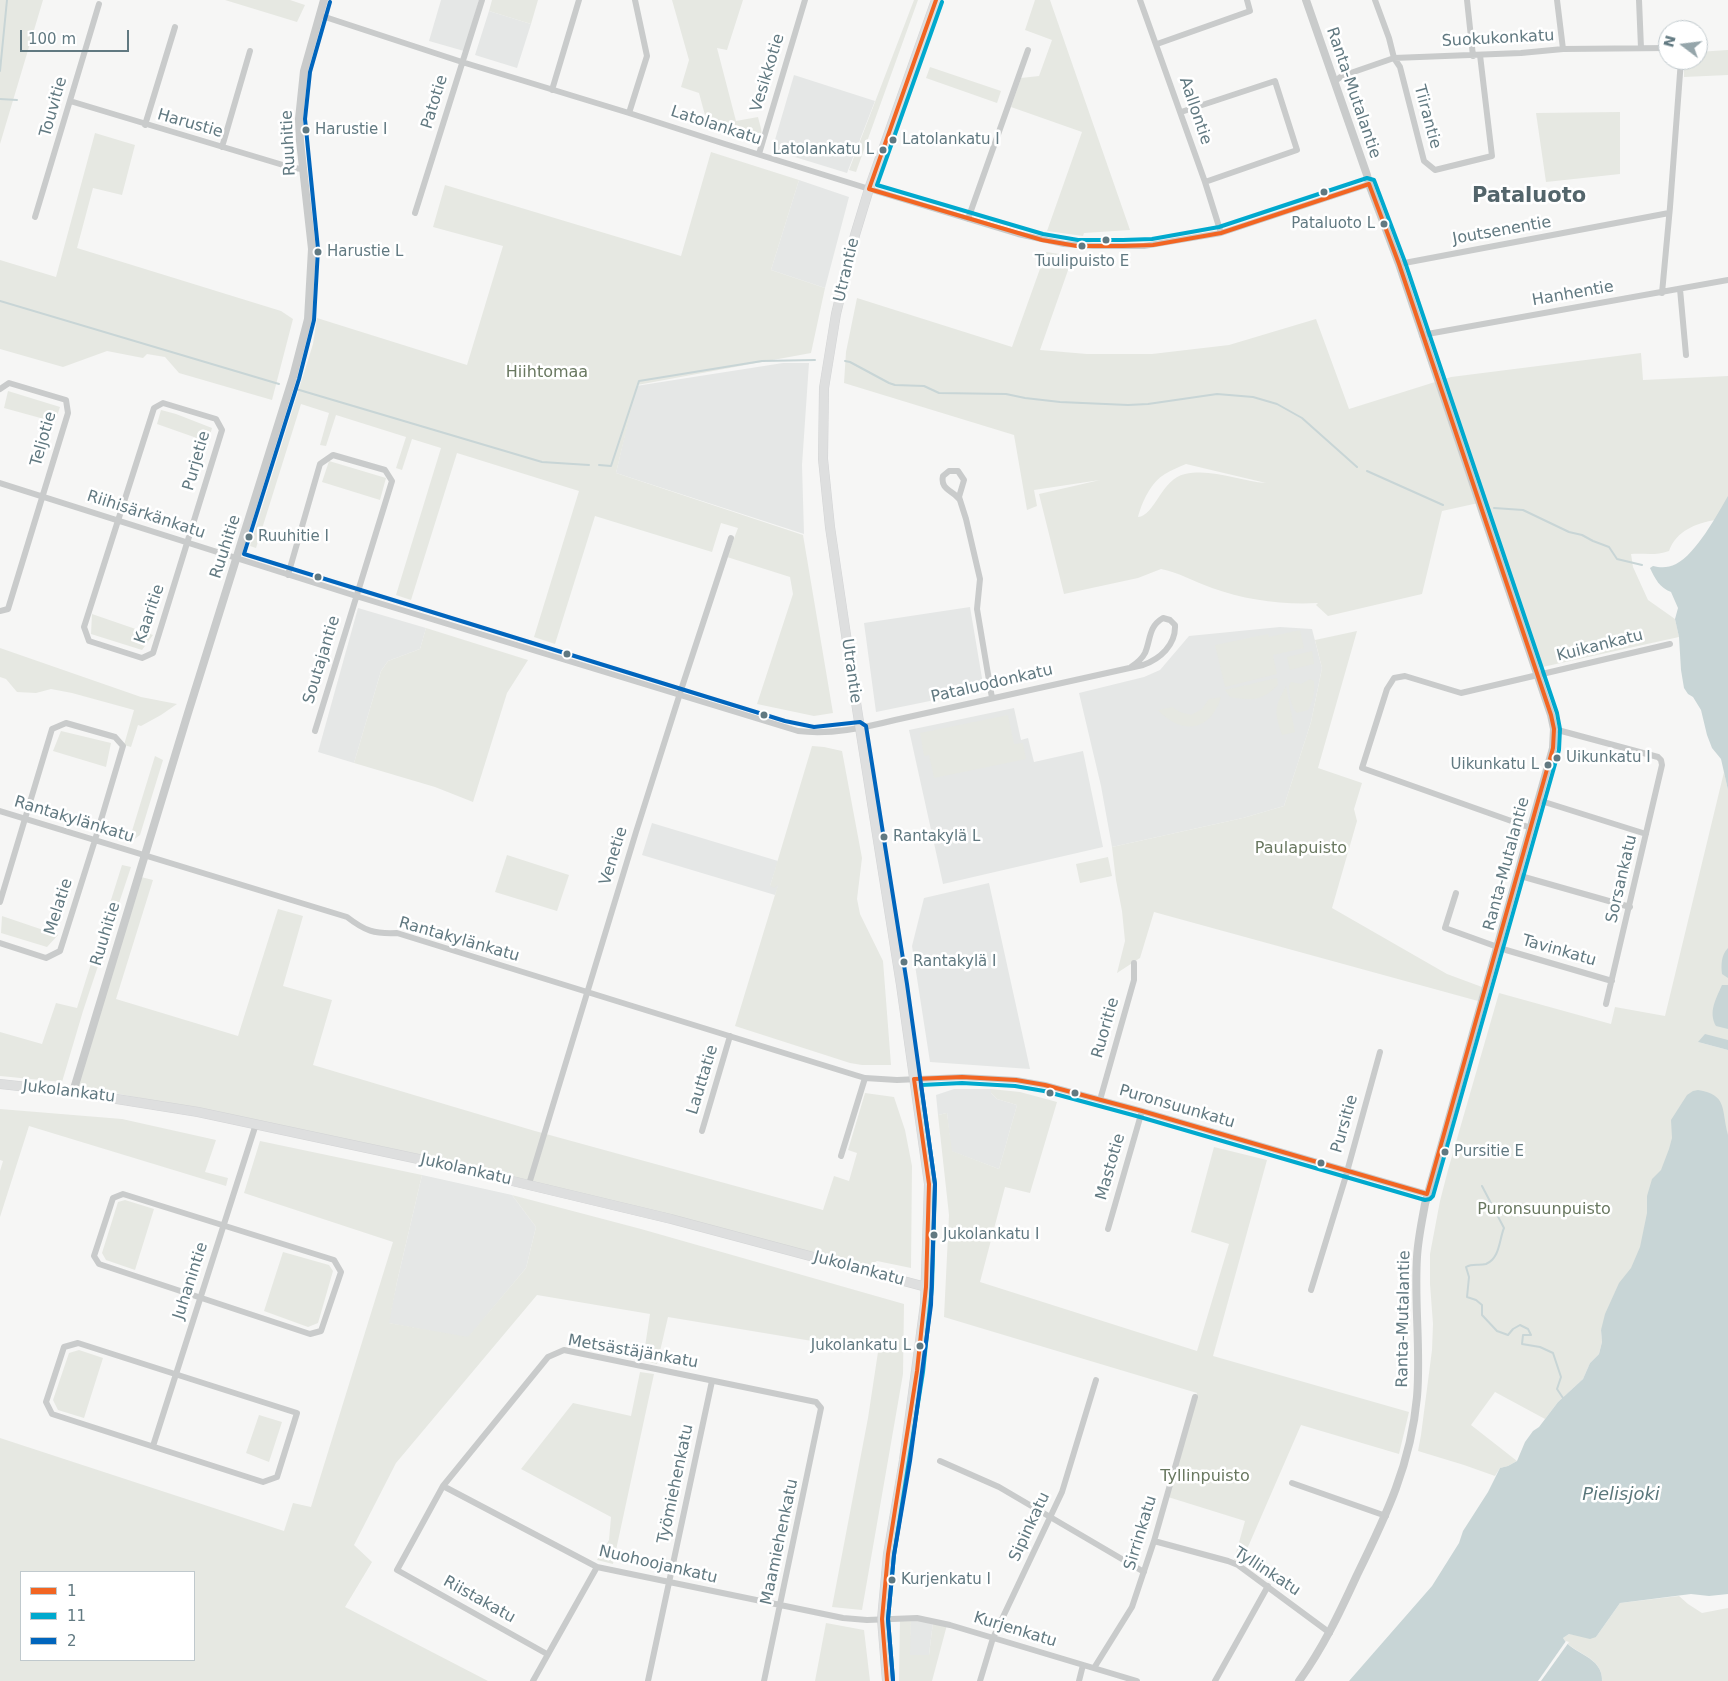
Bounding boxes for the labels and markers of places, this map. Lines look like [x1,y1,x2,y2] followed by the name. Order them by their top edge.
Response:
[315,121,387,139] place label: Harustie I
[301,125,311,135] marker: Harustie I
[902,131,1000,149] place label: Latolankatu I
[888,135,898,145] marker: Latolankatu I
[772,141,874,159] place label: Latolankatu L
[878,145,888,155] marker: Latolankatu L
[1319,187,1329,197] unlabelled marker
[1291,215,1375,233] place label: Pataluoto L
[1379,219,1389,229] marker: Pataluoto L
[1101,235,1111,245] unlabelled marker
[1077,241,1087,251] marker: Tuulipuisto E
[327,243,403,261] place label: Harustie L
[313,247,323,257] marker: Harustie L
[1035,253,1129,271] place label: Tuulipuisto E
[258,528,329,546] place label: Ruuhitie I
[244,532,254,542] marker: Ruuhitie I
[313,572,323,582] unlabelled marker
[562,649,572,659] unlabelled marker
[759,710,769,720] unlabelled marker
[1566,749,1651,767] place label: Uikunkatu I
[1552,753,1562,763] marker: Uikunkatu I
[1450,756,1539,774] place label: Uikunkatu L
[1543,760,1553,770] marker: Uikunkatu L
[893,828,980,846] place label: Rantakylä L
[879,832,889,842] marker: Rantakylä L
[913,953,996,971] place label: Rantakylä I
[899,957,909,967] marker: Rantakylä I
[1045,1088,1055,1098] unlabelled marker
[1070,1088,1080,1098] unlabelled marker
[1454,1143,1524,1161] place label: Pursitie E
[1440,1147,1450,1157] marker: Pursitie E
[1316,1158,1326,1168] unlabelled marker
[943,1226,1039,1244] place label: Jukolankatu I
[929,1230,939,1240] marker: Jukolankatu I
[811,1337,911,1355] place label: Jukolankatu L
[915,1341,925,1351] marker: Jukolankatu L
[901,1571,991,1589] place label: Kurjenkatu I
[887,1575,897,1585] marker: Kurjenkatu I

